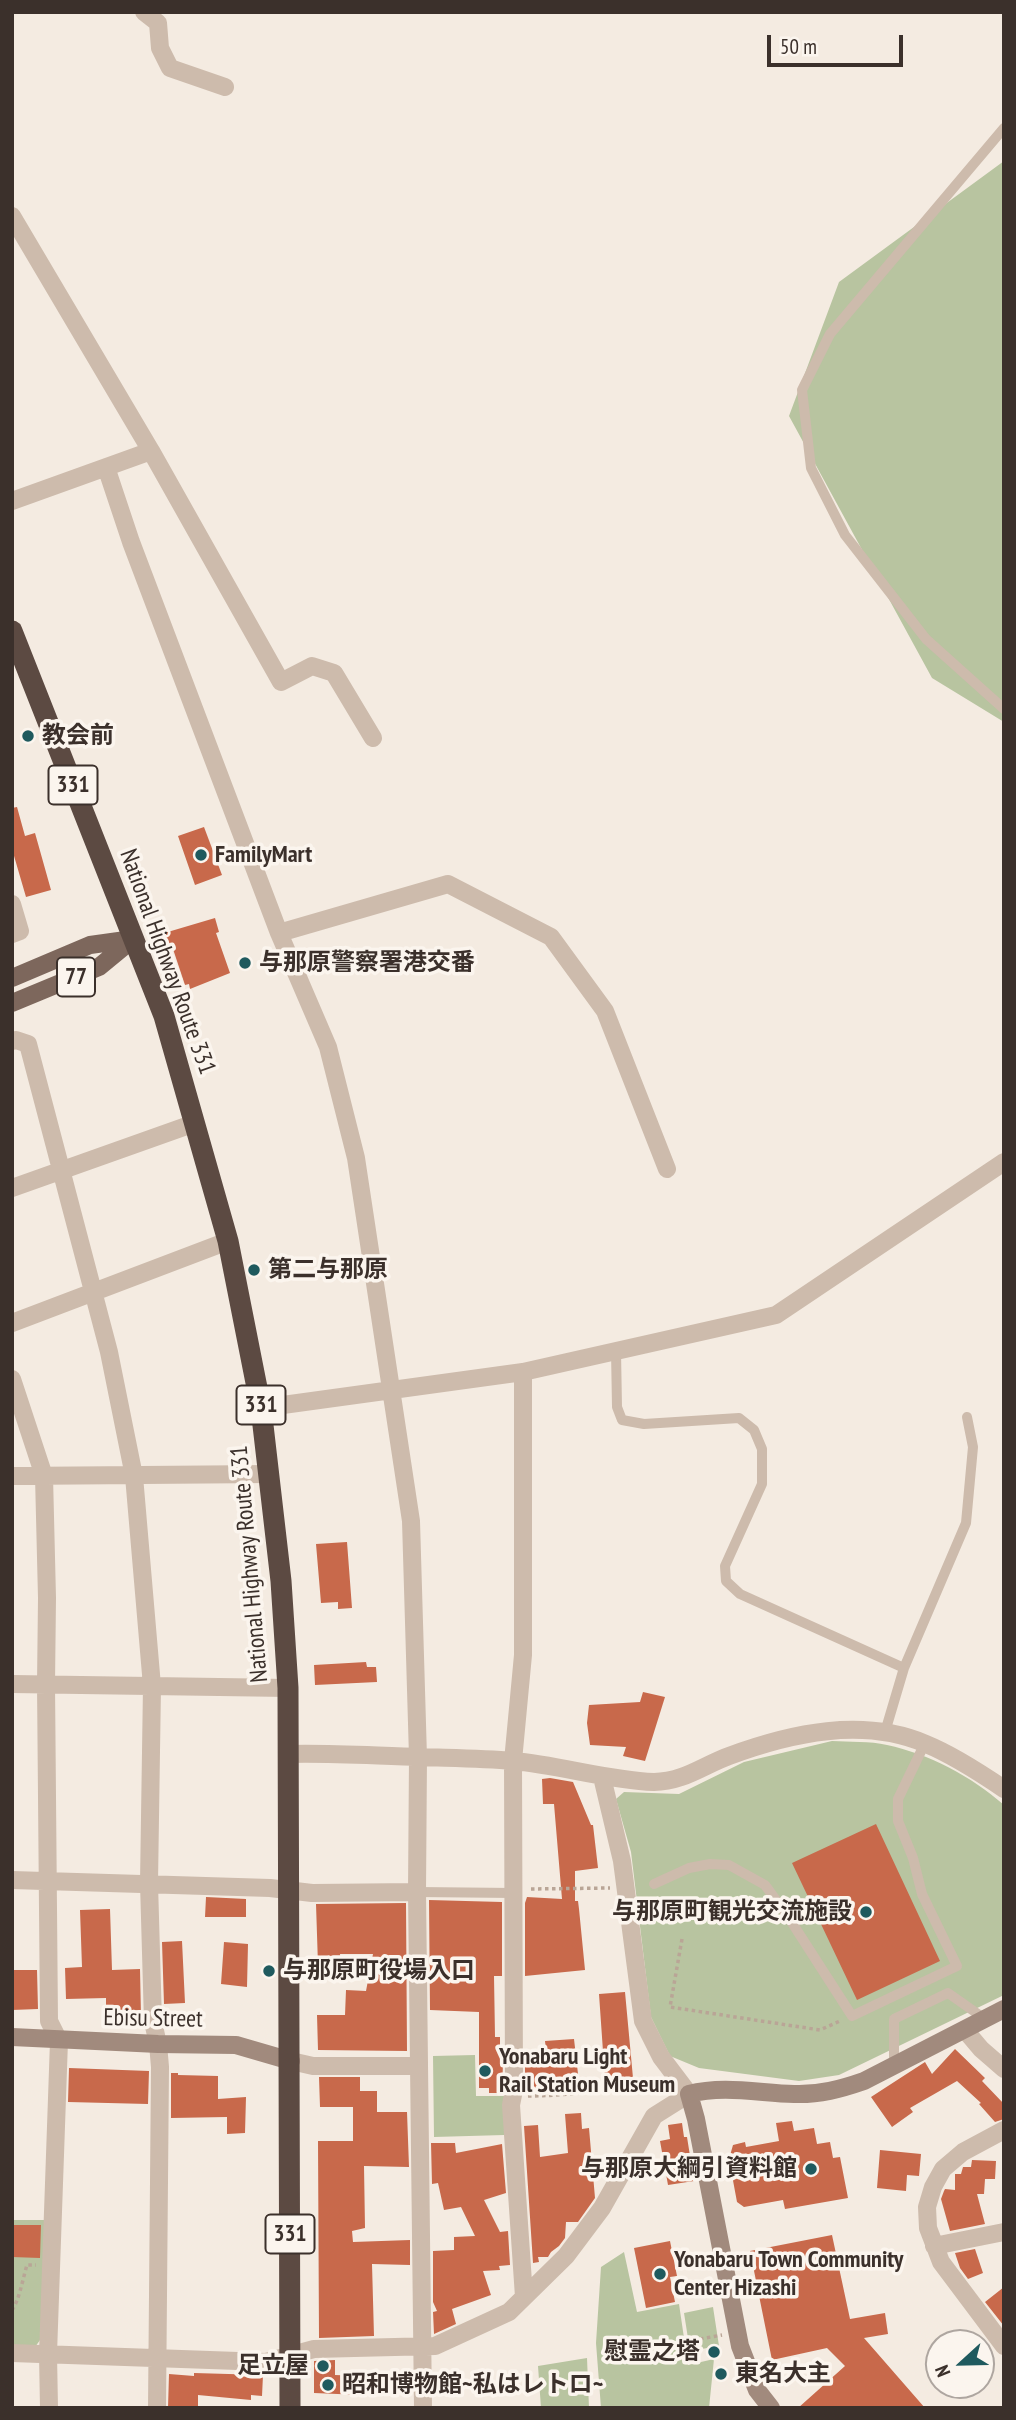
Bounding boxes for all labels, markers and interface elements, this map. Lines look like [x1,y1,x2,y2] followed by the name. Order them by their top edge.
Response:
[771,21,908,65] scale bar
[780,33,817,60] text: 50 m
[42,722,114,750] place label: 教会前
[20,728,36,744] marker: 教会前
[48,765,98,804] road number: 331
[215,841,312,869] place label: FamilyMart
[113,845,221,1079] street label: National Highway Route 331
[193,847,209,863] marker: FamilyMart
[259,949,475,977] place label: 与那原警察署港交番
[237,955,253,971] marker: 与那原警察署港交番
[57,958,95,996] road number: 77
[268,1256,388,1284] place label: 第二与那原
[246,1262,262,1278] marker: 第二与那原
[236,1386,286,1424] road number: 331
[225,1444,275,1684] street label: National Highway Route 331
[612,1898,852,1926] place label: 与那原町観光交流施設
[858,1904,874,1920] marker: 与那原町観光交流施設
[283,1957,475,1985] place label: 与那原町役場入口
[261,1963,277,1979] marker: 与那原町役場入口
[103,2004,203,2034] street label: Ebisu Street
[499,2043,675,2099] place label: Yonabaru Light Rail Station Museum
[477,2063,493,2079] marker: Yonabaru Light Rail Station Museum
[581,2155,797,2183] place label: 与那原大綱引資料館
[803,2161,819,2177] marker: 与那原大綱引資料館
[266,2214,314,2254] road number: 331
[674,2246,903,2302] place label: Yonabaru Town Community Center Hizashi
[652,2266,668,2282] marker: Yonabaru Town Community Center Hizashi
[925,2329,995,2399] north arrow
[604,2338,700,2366] place label: 慰霊之塔
[706,2344,722,2360] marker: 慰霊之塔
[237,2352,309,2380] place label: 足立屋
[315,2358,331,2374] marker: 足立屋
[735,2360,831,2388] place label: 東名大主
[929,2362,955,2380] text: N
[713,2366,729,2382] marker: 東名大主
[342,2371,603,2399] place label: 昭和博物館~私はレトロ~
[320,2377,336,2393] marker: 昭和博物館~私はレトロ~

